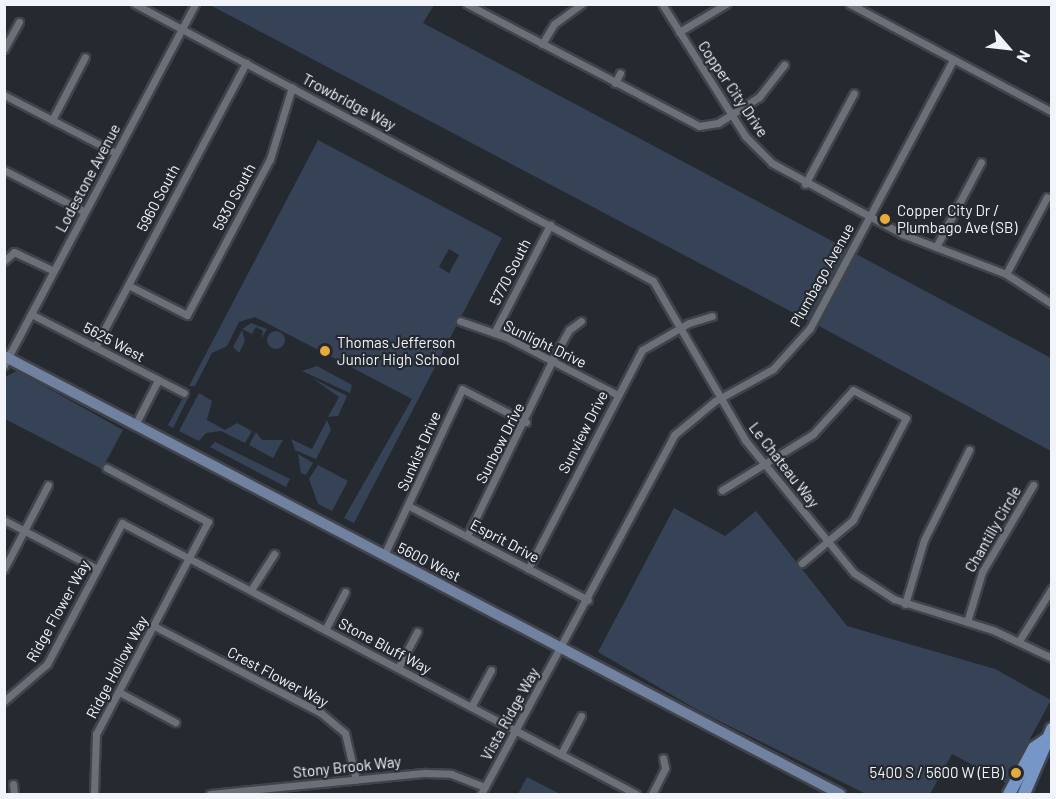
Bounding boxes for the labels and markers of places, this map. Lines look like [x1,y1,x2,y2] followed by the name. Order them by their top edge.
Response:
[897,201,1017,236] place label: Copper City Dr / Plumbago Ave (SB)
[878,212,892,226] marker: Copper City Dr / Plumbago Ave (SB)
[337,333,459,368] place label: Thomas Jefferson Junior High School
[318,344,332,358] marker: Thomas Jefferson Junior High School
[869,764,1004,782] place label: 5400 S / 5600 W (EB)
[1009,766,1023,780] marker: 5400 S / 5600 W (EB)

